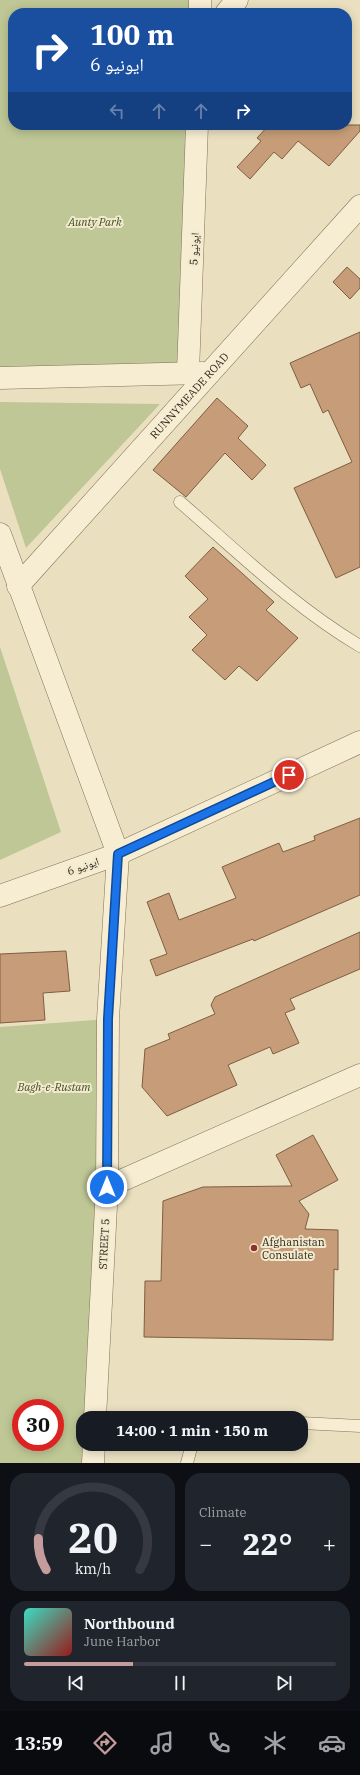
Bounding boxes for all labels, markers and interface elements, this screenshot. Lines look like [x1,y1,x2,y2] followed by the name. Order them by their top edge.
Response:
[90,16,174,53] text: 100 m
[24,24,76,76] icon: right
[90,53,144,76] text: ایونیو 6
[106,100,128,122] icon: left
[148,100,170,122] icon: ahead
[190,100,212,122] icon: ahead
[232,100,254,122] icon: right
[67,215,122,229] park label: Aunty Park
[186,232,202,266] street label: ایونیو 5
[147,350,232,442] street label: RUNNYMEADE ROAD
[272,758,306,792] pin
[278,764,300,786] icon: arrive
[65,854,101,878] street label: ایونیو 6
[16,1080,91,1094] park label: Bagh-e-Rustam
[86,1166,128,1208] position arrow
[96,1218,112,1270] street label: STREET 5
[262,1235,325,1262] place label: Afghanistan Consulate
[249,1243,259,1253] marker: Afghanistan Consulate
[12,1399,64,1451] speed limit sign: 30
[116,1421,268,1440] text: 14:00 · 1 min · 150 m
[199,1504,246,1521] text: Climate
[68,1510,117,1564] text: 20
[242,1524,293,1563] text: 22°
[199,1529,212,1558] text: −
[323,1529,336,1558] text: +
[74,1559,111,1578] text: km/h
[84,1614,175,1633] text: Northbound
[84,1633,160,1650] text: June Harbor
[65,1672,87,1694] icon: previous
[169,1672,191,1694] icon: pause
[273,1672,295,1694] icon: next
[91,1729,119,1757] icon: directions
[148,1729,176,1757] icon: music
[205,1729,233,1757] icon: phone
[261,1729,289,1757] icon: climate
[318,1729,346,1757] icon: car
[14,1732,63,1755] text: 13:59

